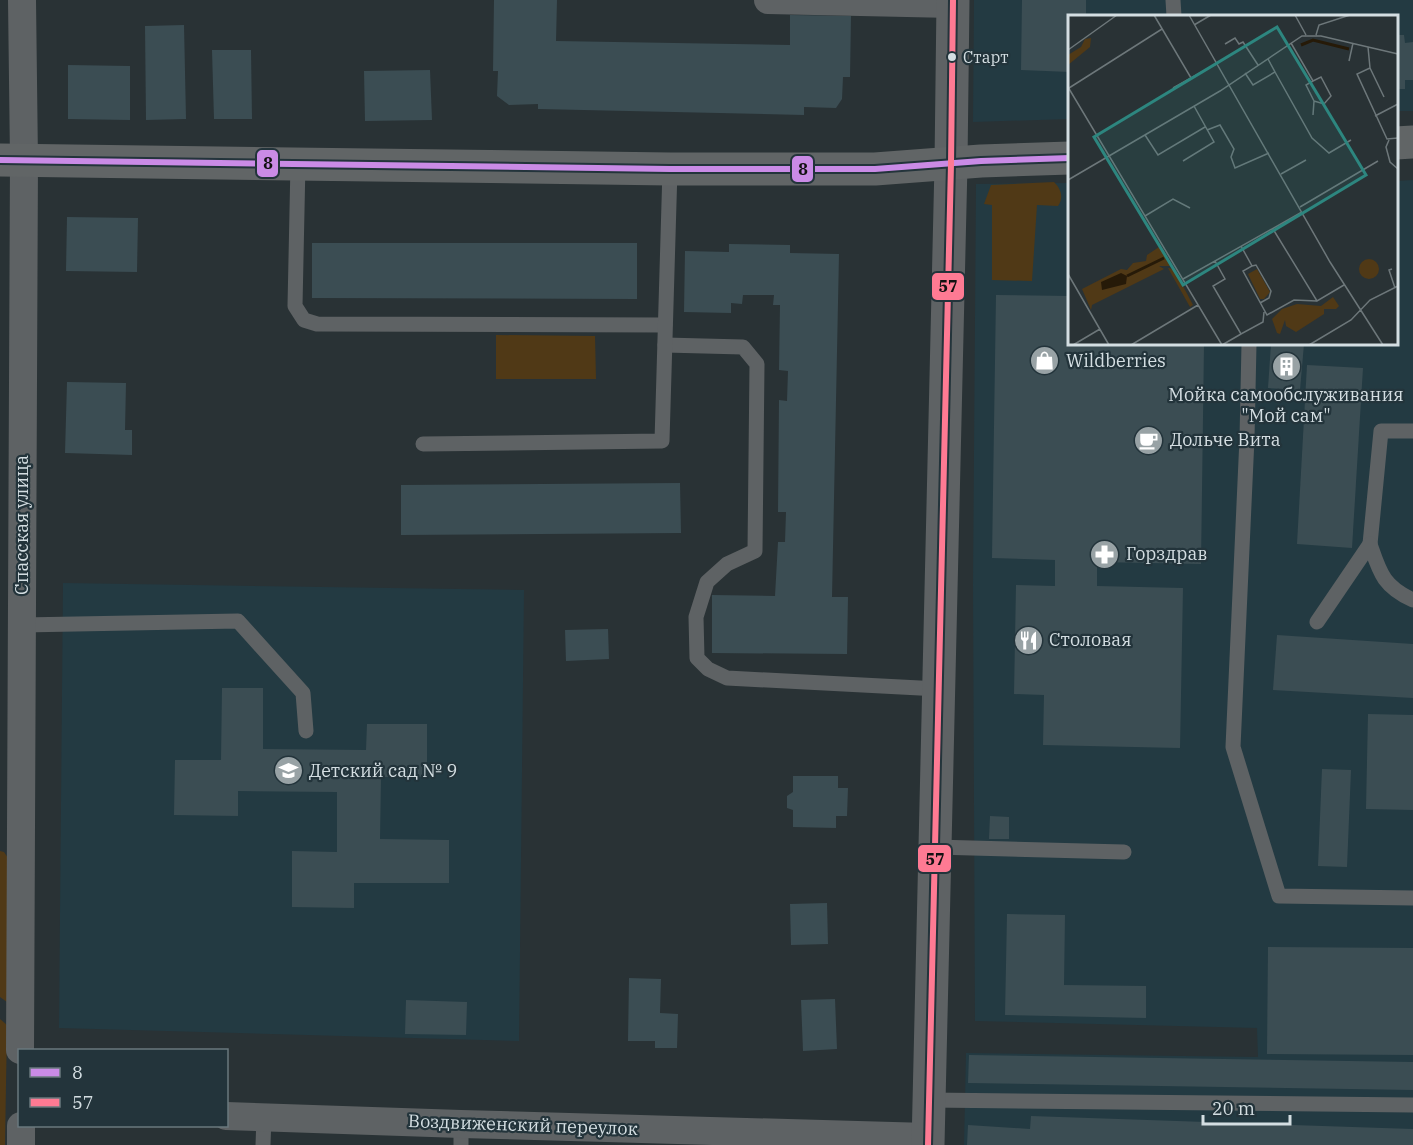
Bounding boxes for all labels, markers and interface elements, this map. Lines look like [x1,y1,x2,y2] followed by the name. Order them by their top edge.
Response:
[1068,15,1398,345] inset map
[963,47,1009,67] place label: Старт
[946,51,958,63] marker: Старт
[256,149,279,178] line badge: 8
[263,153,273,173] text: 8
[791,155,814,183] line badge: 8
[798,159,808,179] text: 8
[931,272,965,301] line badge: 57
[938,276,958,296] text: 57
[1029,345,1061,377] shop icon: Wildberries
[1066,349,1166,372] place label: Wildberries
[1270,350,1302,382] building icon: Мойка самообслуживания "Мой сам"
[1168,383,1404,427] place label: Мойка самообслуживания "Мой сам"
[1133,424,1165,456] cafe icon: Дольче Вита
[1170,428,1281,451] place label: Дольче Вита
[10,455,33,595] street label: Спасская улица
[1089,538,1121,570] pharmacy icon: Горздрав
[1126,542,1207,565] place label: Горздрав
[1012,624,1044,656] restaurant icon: Столовая
[1049,628,1132,651] place label: Столовая
[272,755,304,787] school or university icon: Детский сад № 9
[309,759,457,782] place label: Детский сад № 9
[917,844,952,873] line badge: 57
[925,849,945,869] text: 57
[18,1049,228,1127] legend
[72,1061,83,1084] text: 8
[1203,1088,1290,1126] scale bar
[72,1091,94,1114] text: 57
[1212,1097,1255,1120] text: 20 m
[408,1109,639,1140] street label: Воздвиженский переулок

